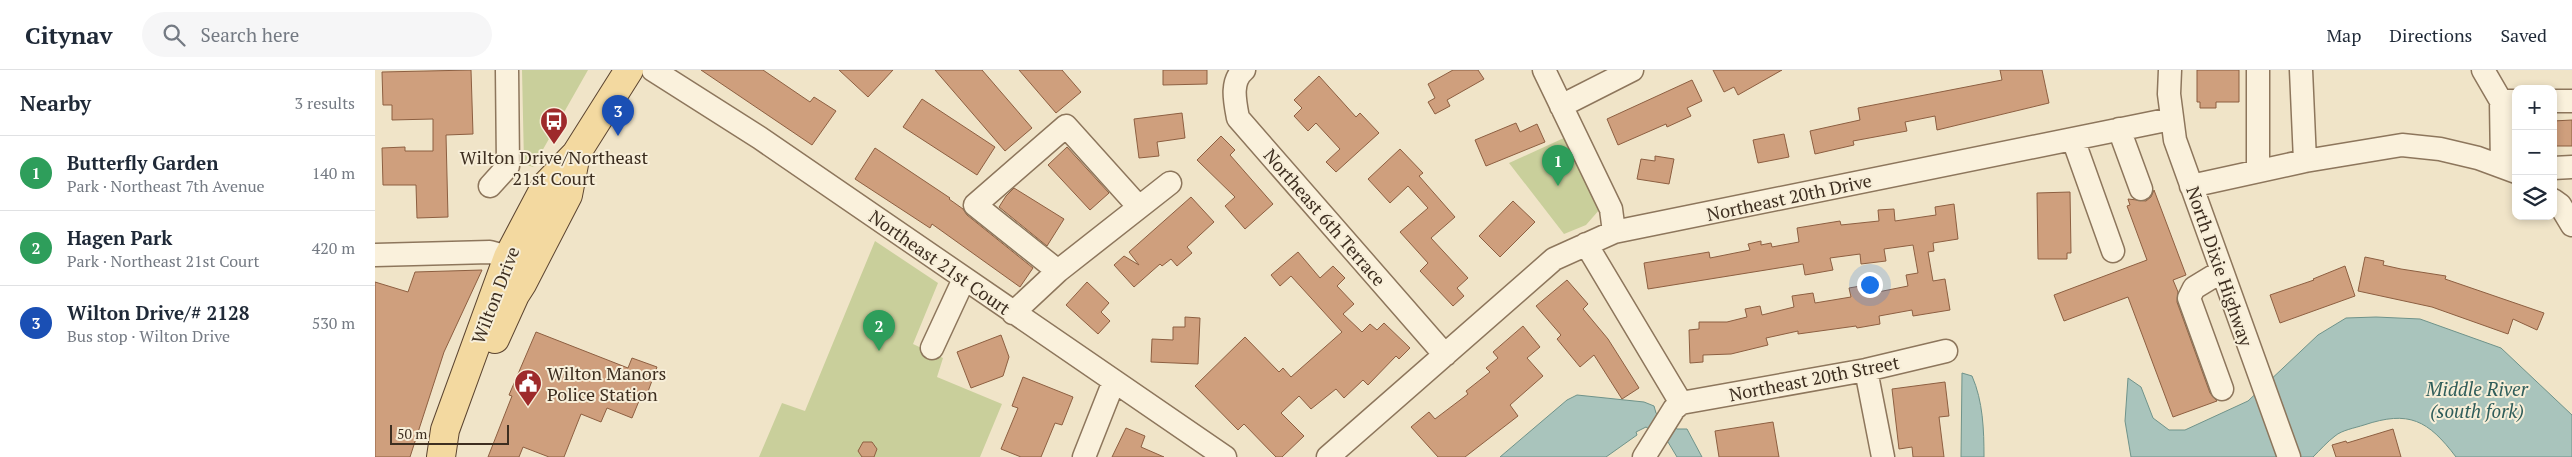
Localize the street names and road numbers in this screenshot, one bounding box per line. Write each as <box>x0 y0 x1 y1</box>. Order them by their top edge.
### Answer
street label: Northeast 6th Terrace <box>1259 143 1391 291</box>
street label: Northeast 20th Drive <box>1704 168 1874 226</box>
street label: North Dixie Highway <box>2181 183 2259 350</box>
street label: Northeast 21st Court <box>865 204 1016 320</box>
street label: Wilton Drive <box>465 243 525 347</box>
street label: Northeast 20th Street <box>1727 350 1902 406</box>

